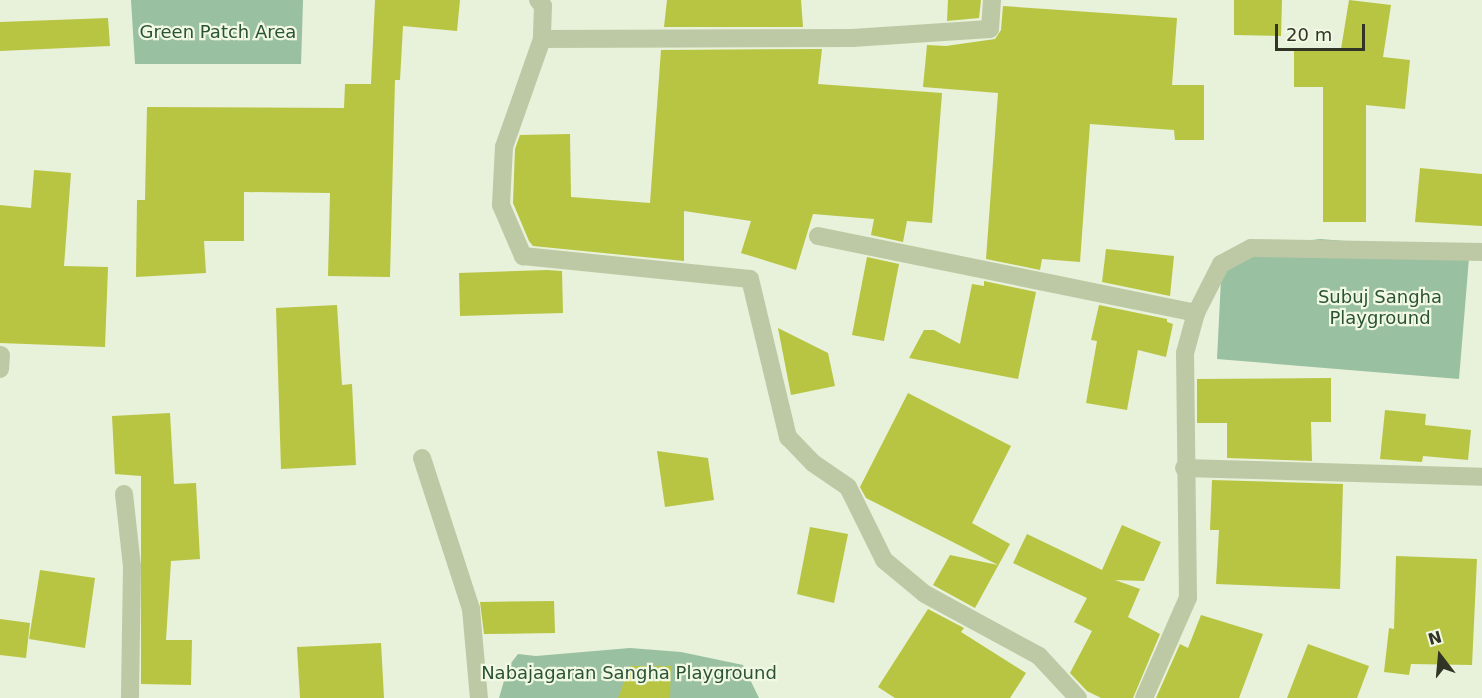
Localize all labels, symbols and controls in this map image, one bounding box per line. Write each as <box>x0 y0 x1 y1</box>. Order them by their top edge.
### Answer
scale bar <box>1278 12 1368 50</box>
park label: Green Patch Area <box>140 21 296 43</box>
text: 20 m <box>1286 24 1332 45</box>
park label: Subuj Sangha Playground <box>1318 287 1442 330</box>
north arrow <box>1410 626 1470 686</box>
text: N <box>1426 627 1444 649</box>
park label: Nabajagaran Sangha Playground <box>481 662 777 684</box>

